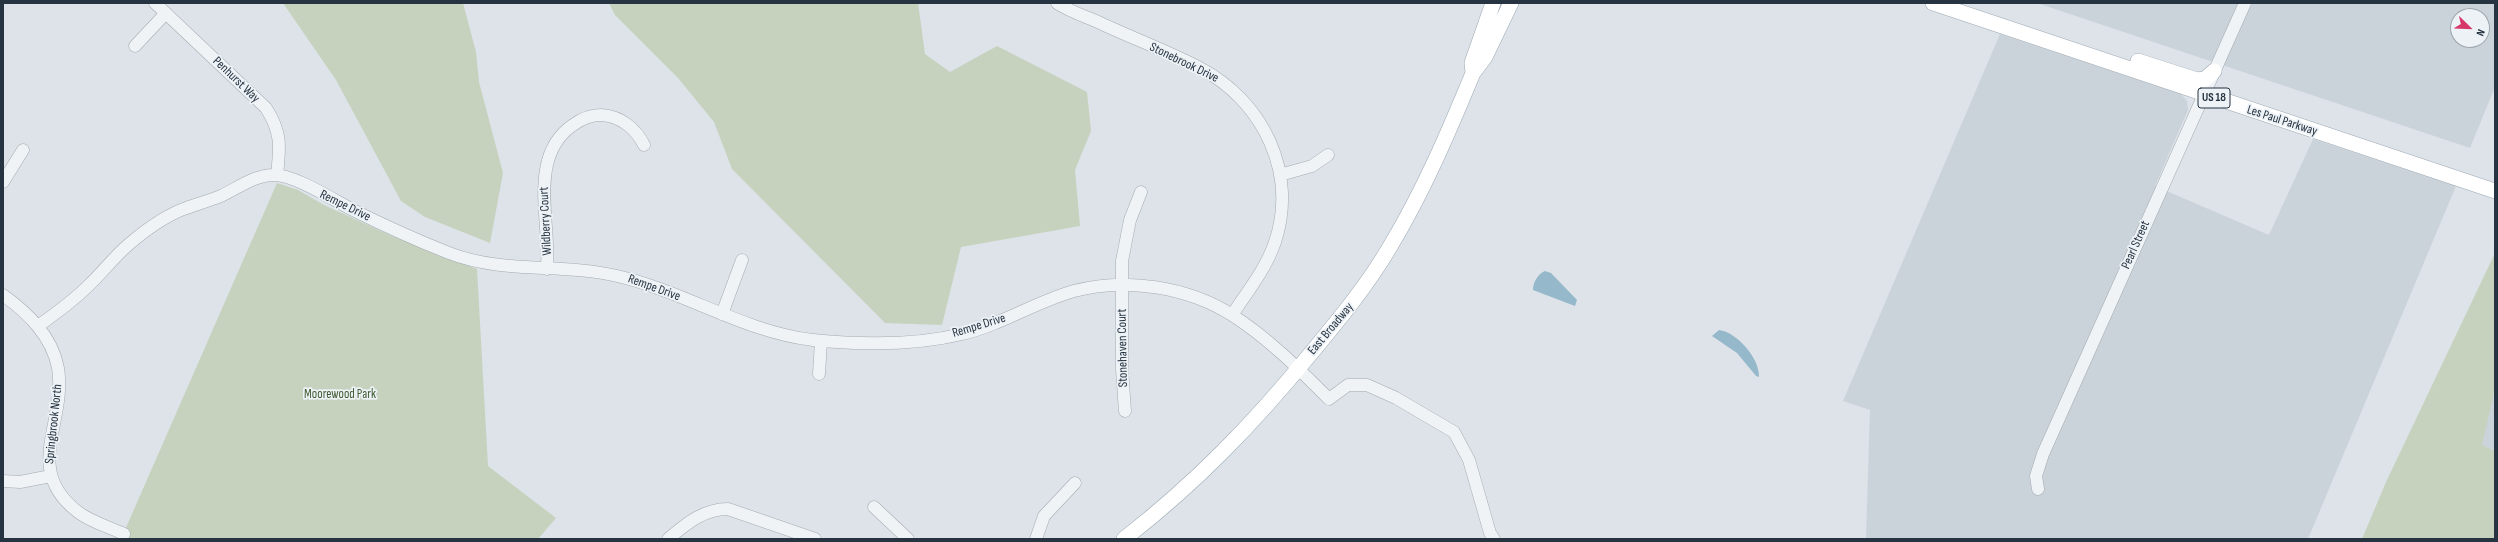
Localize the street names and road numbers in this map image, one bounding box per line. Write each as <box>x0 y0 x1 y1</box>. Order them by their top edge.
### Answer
street label: Stonebrook Drive <box>1147 40 1221 86</box>
street label: Penhurst Way <box>209 54 263 106</box>
road number: US 18 <box>2198 88 2230 108</box>
street label: Les Paul Parkway <box>2245 102 2319 140</box>
street label: Wildberry Court <box>536 186 556 256</box>
street label: Rempe Drive <box>317 187 373 225</box>
street label: Pearl Street <box>2118 218 2154 272</box>
street label: Rempe Drive <box>626 271 682 305</box>
street label: East Broadway <box>1305 300 1357 358</box>
street label: Stonehaven Court <box>1115 308 1131 388</box>
street label: Rempe Drive <box>951 311 1007 341</box>
street label: Springbrook North <box>42 383 66 465</box>

